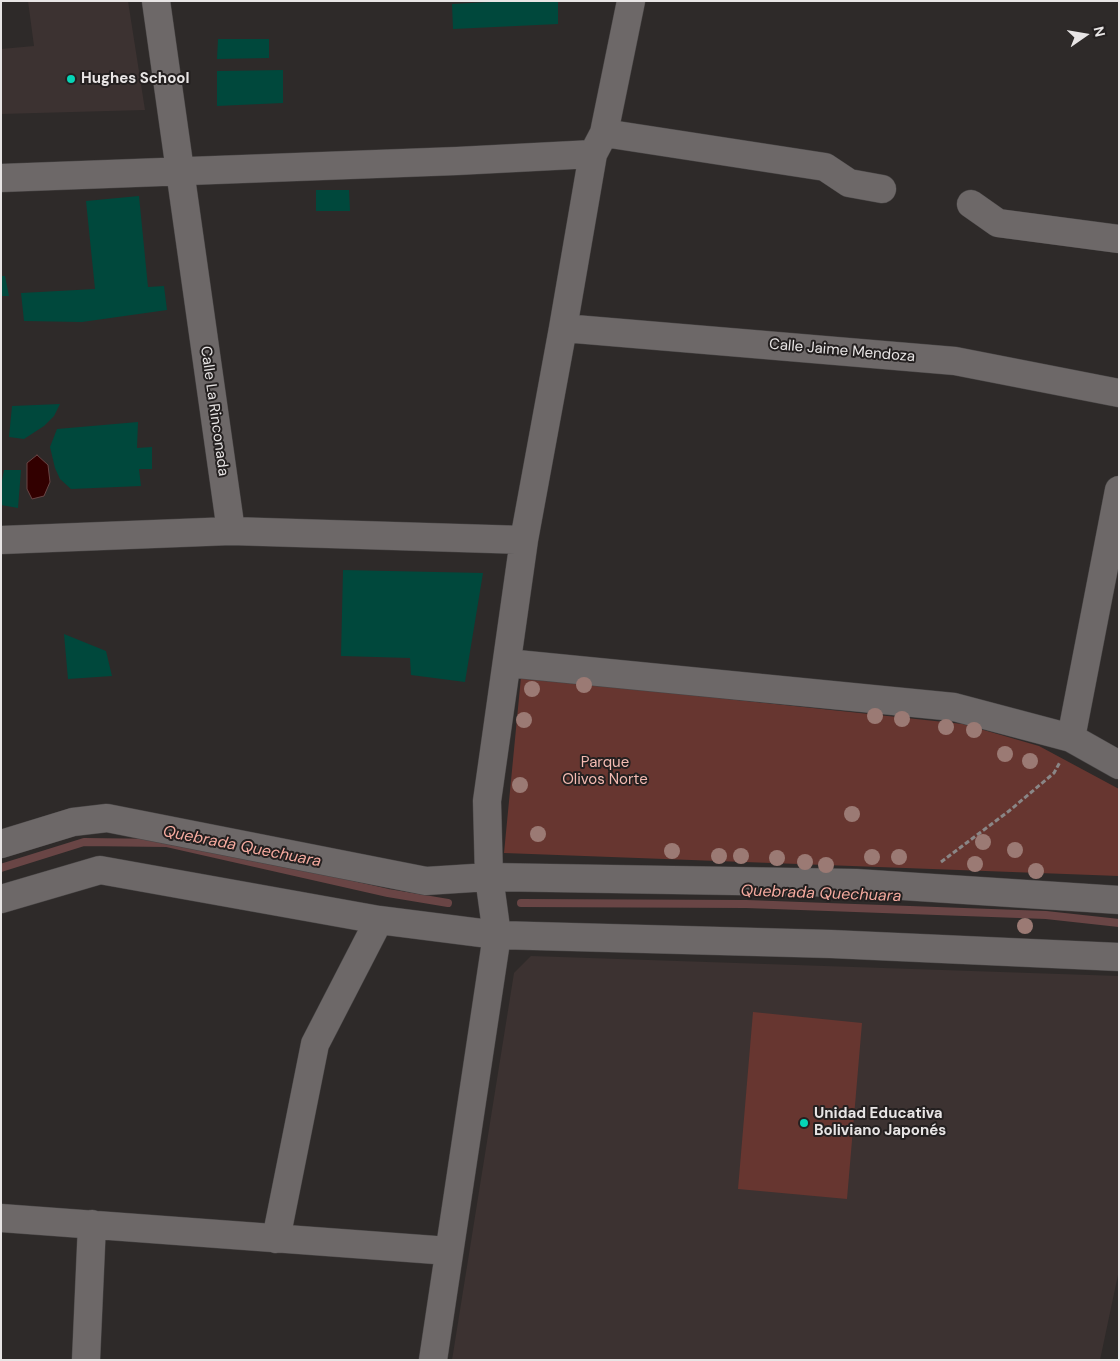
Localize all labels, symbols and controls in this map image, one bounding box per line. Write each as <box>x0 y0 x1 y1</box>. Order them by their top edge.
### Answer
north arrow <box>1060 10 1110 60</box>
text: N <box>1090 25 1110 39</box>
place label: Hughes School <box>81 70 189 88</box>
marker: Hughes School <box>65 73 77 85</box>
street label: Calle Jaime Mendoza <box>768 336 916 366</box>
street label: Calle La Rinconada <box>196 345 232 477</box>
park label: Parque Olivos Norte <box>562 754 648 789</box>
water label: Quebrada Quechuara <box>161 822 323 872</box>
water label: Quebrada Quechuara <box>740 882 902 906</box>
place label: Unidad Educativa Boliviano Japonés <box>814 1105 946 1140</box>
marker: Unidad Educativa Boliviano Japonés <box>798 1117 810 1129</box>

